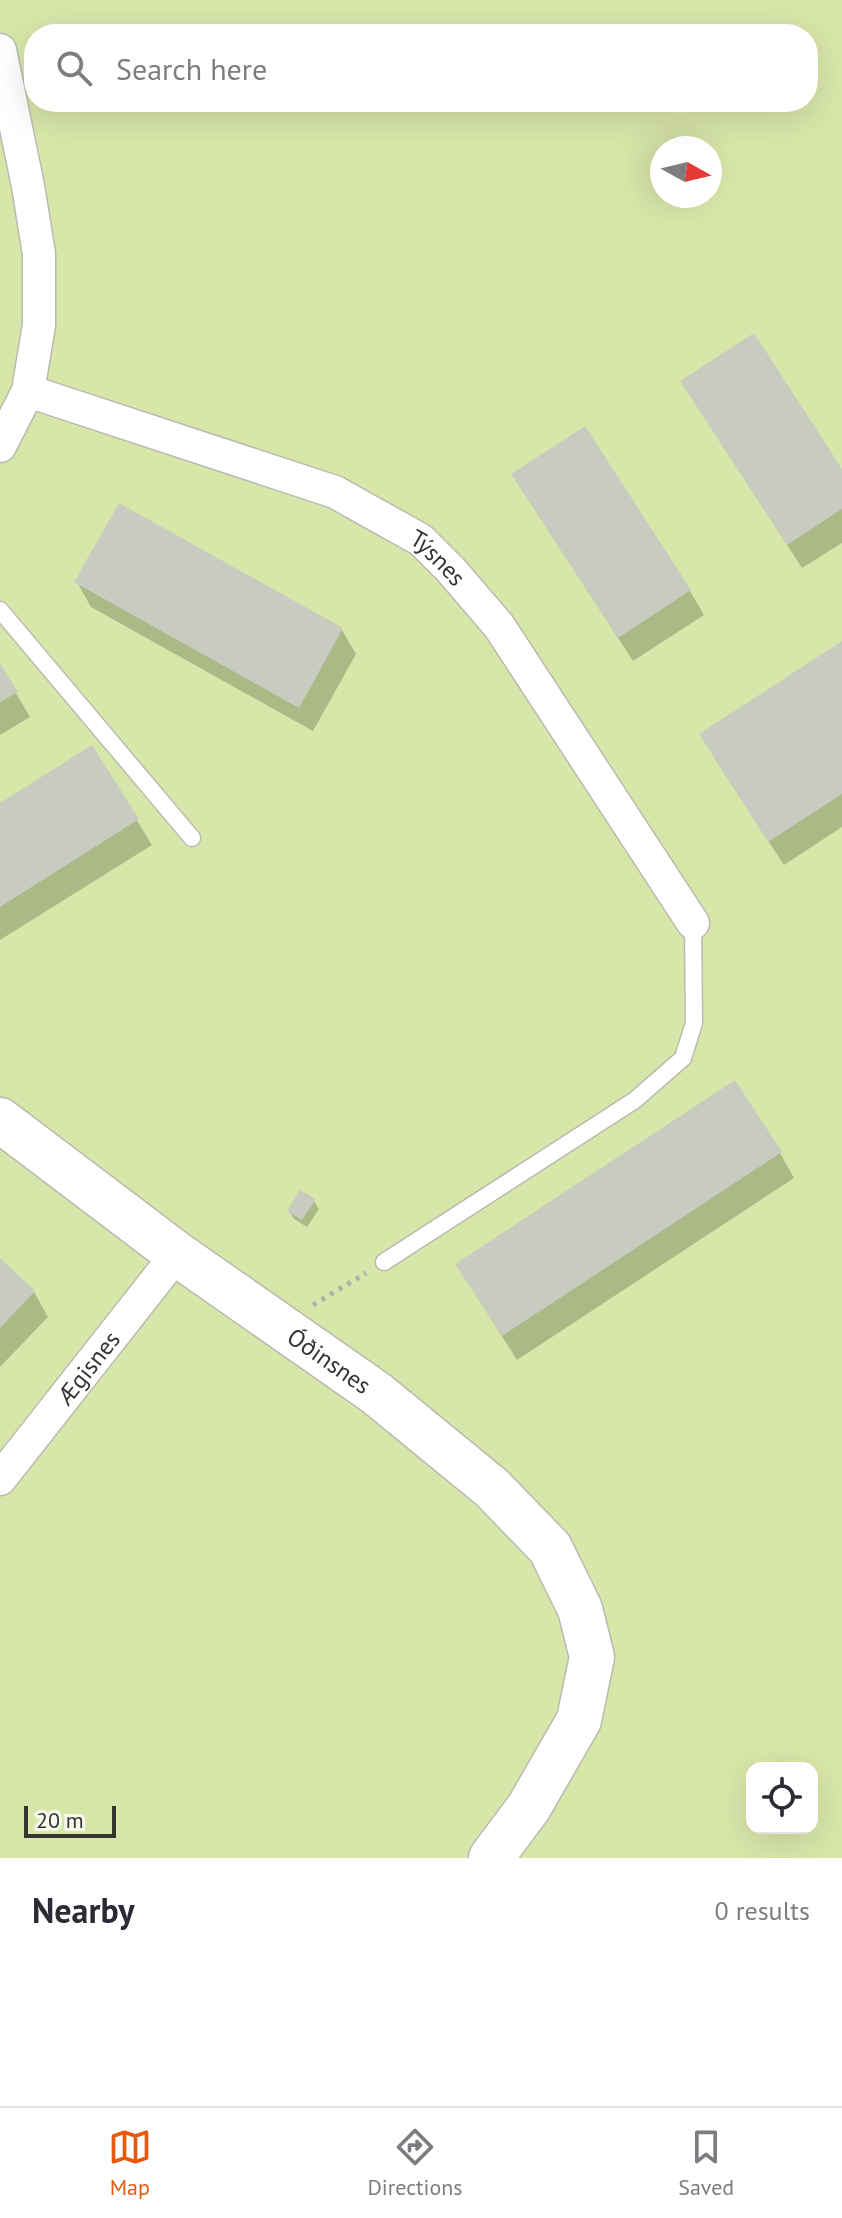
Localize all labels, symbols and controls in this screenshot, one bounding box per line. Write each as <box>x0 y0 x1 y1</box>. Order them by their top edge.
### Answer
search box <box>24 24 818 112</box>
icon: search <box>52 46 96 90</box>
text: Search here <box>116 49 267 88</box>
north arrow <box>650 136 722 208</box>
street label: Týsnes <box>405 522 473 592</box>
street label: Óðinsnes <box>282 1321 377 1400</box>
street label: Ægisnes <box>49 1324 126 1411</box>
map controls <box>746 1762 818 1834</box>
button: locate <box>746 1762 818 1834</box>
scale bar <box>24 1802 116 1838</box>
text: 20 m <box>36 1806 84 1834</box>
text: Nearby <box>32 1888 134 1932</box>
text: 0 results <box>715 1894 810 1927</box>
tab: Map <box>108 2125 152 2201</box>
tab: Directions <box>367 2125 463 2201</box>
tab: Saved <box>678 2125 734 2201</box>

